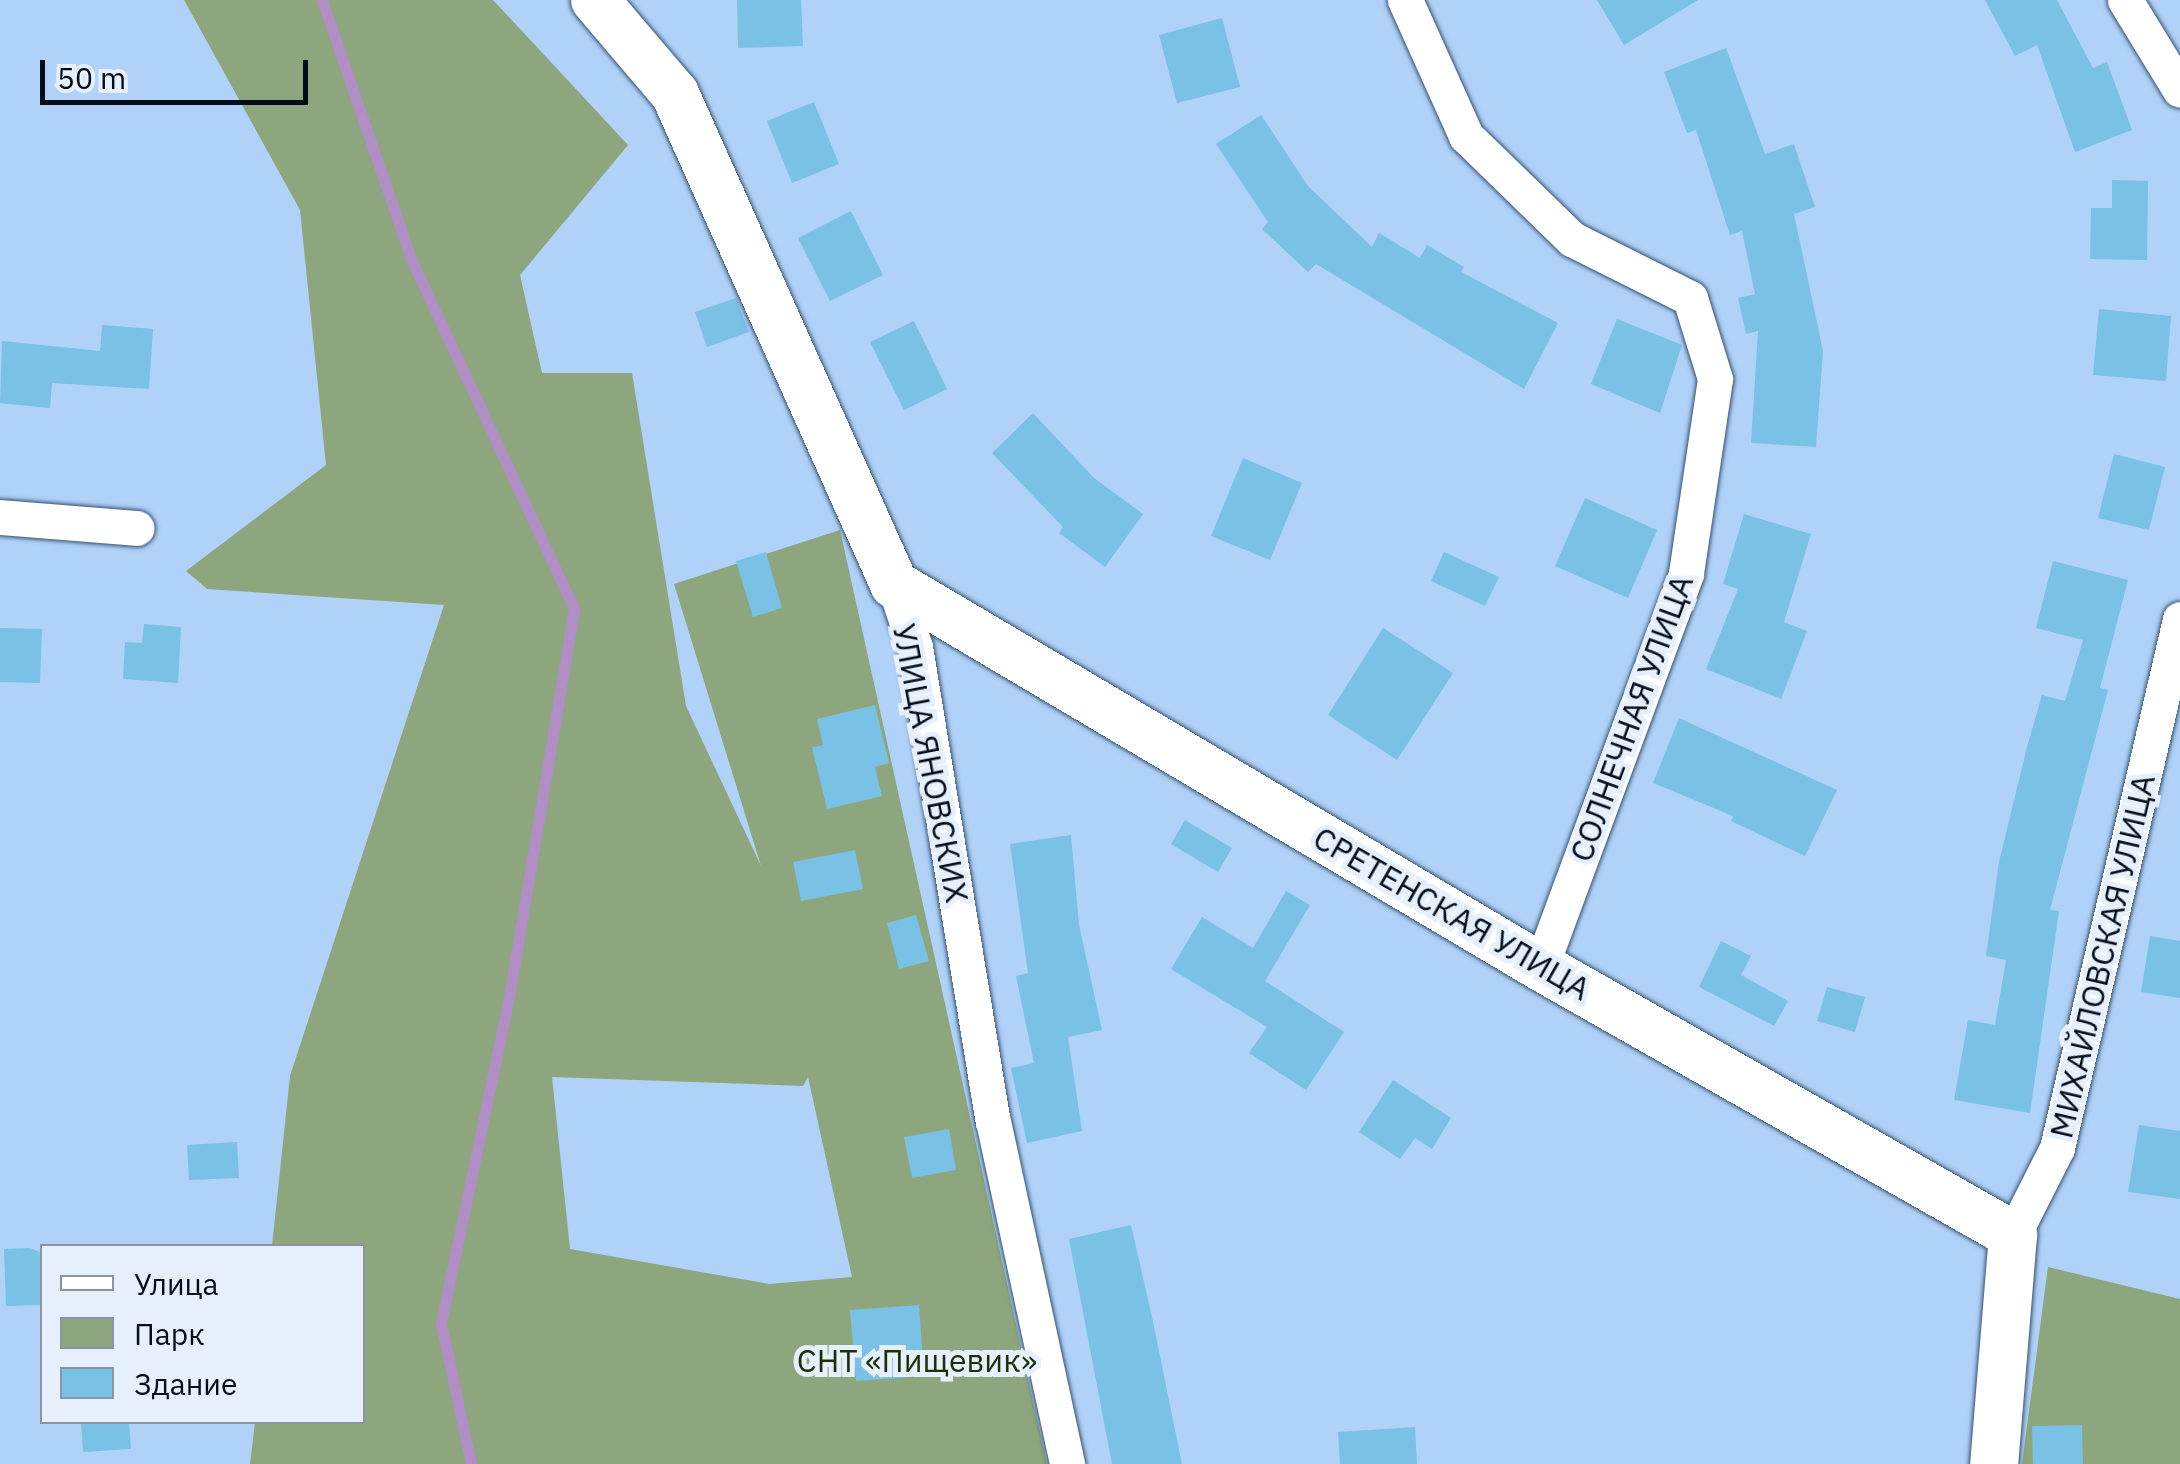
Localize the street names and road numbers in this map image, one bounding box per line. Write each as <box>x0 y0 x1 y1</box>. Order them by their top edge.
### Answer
street label: СОЛНЕЧНАЯ УЛИЦА <box>1561 569 1701 867</box>
street label: УЛИЦА ЯНОВСКИХ <box>885 620 977 906</box>
street label: МИХАЙЛОВСКАЯ УЛИЦА <box>2041 770 2163 1142</box>
street label: СРЕТЕНСКАЯ УЛИЦА <box>1307 818 1597 1008</box>

